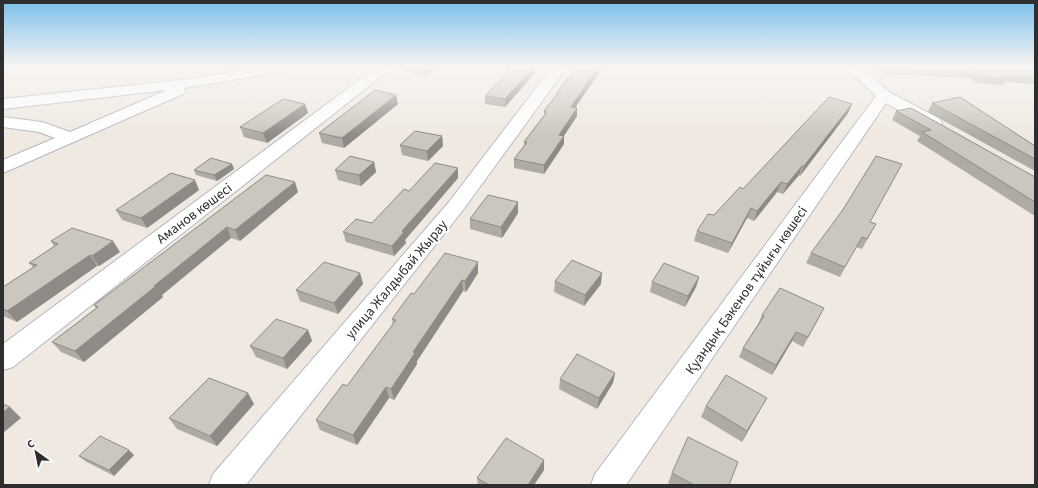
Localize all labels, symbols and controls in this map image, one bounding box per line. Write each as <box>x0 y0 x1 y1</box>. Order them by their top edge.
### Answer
street label: Аманов көшесі <box>152 179 237 249</box>
street label: Қуандық Бәкенов тұйығы көшесі <box>681 202 813 379</box>
street label: улица Жалдыбай Жырау <box>341 215 453 344</box>
north arrow <box>16 432 56 472</box>
text: С <box>24 436 38 452</box>

